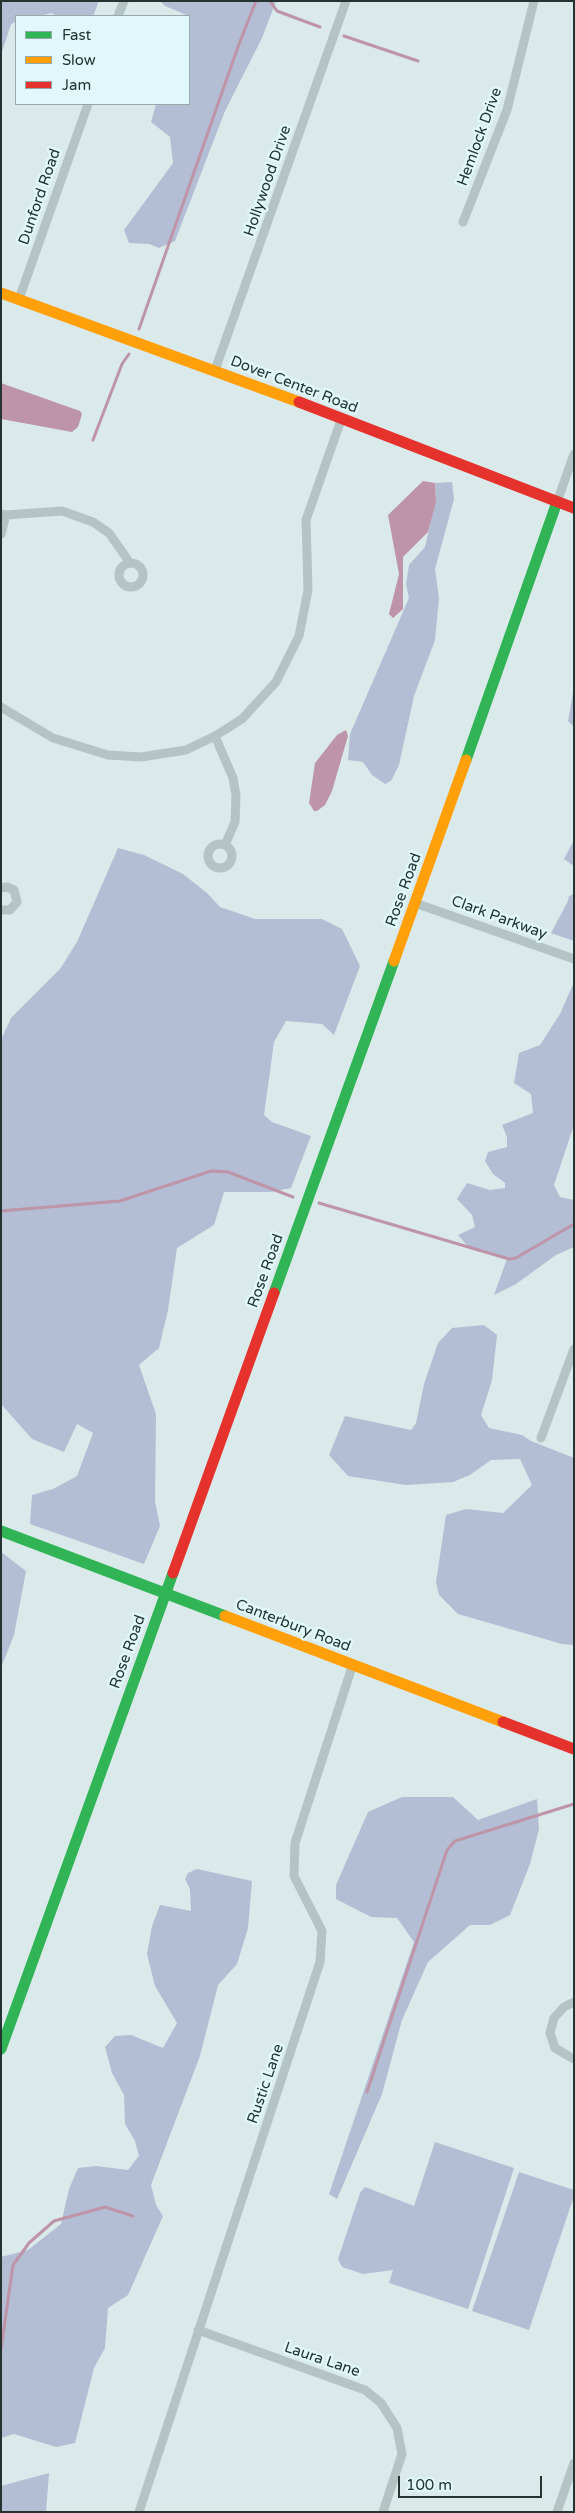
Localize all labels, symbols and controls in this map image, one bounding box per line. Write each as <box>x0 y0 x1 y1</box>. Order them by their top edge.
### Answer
legend <box>15 15 190 105</box>
text: Fast <box>62 26 91 44</box>
text: Slow <box>62 51 96 69</box>
text: Jam <box>62 76 91 94</box>
street label: Hemlock Drive <box>454 85 506 189</box>
street label: Hollywood Drive <box>241 123 295 239</box>
street label: Dunford Road <box>15 147 65 247</box>
street label: Dover Center Road <box>228 352 360 418</box>
street label: Rose Road <box>382 851 426 929</box>
street label: Clark Parkway <box>449 892 549 944</box>
street label: Rose Road <box>244 1232 288 1310</box>
street label: Canterbury Road <box>233 1596 353 1656</box>
street label: Rose Road <box>106 1613 150 1691</box>
street label: Rustic Lane <box>244 2042 288 2126</box>
street label: Laura Lane <box>282 2339 362 2381</box>
scale bar <box>400 2466 544 2498</box>
text: 100 m <box>406 2476 452 2494</box>

